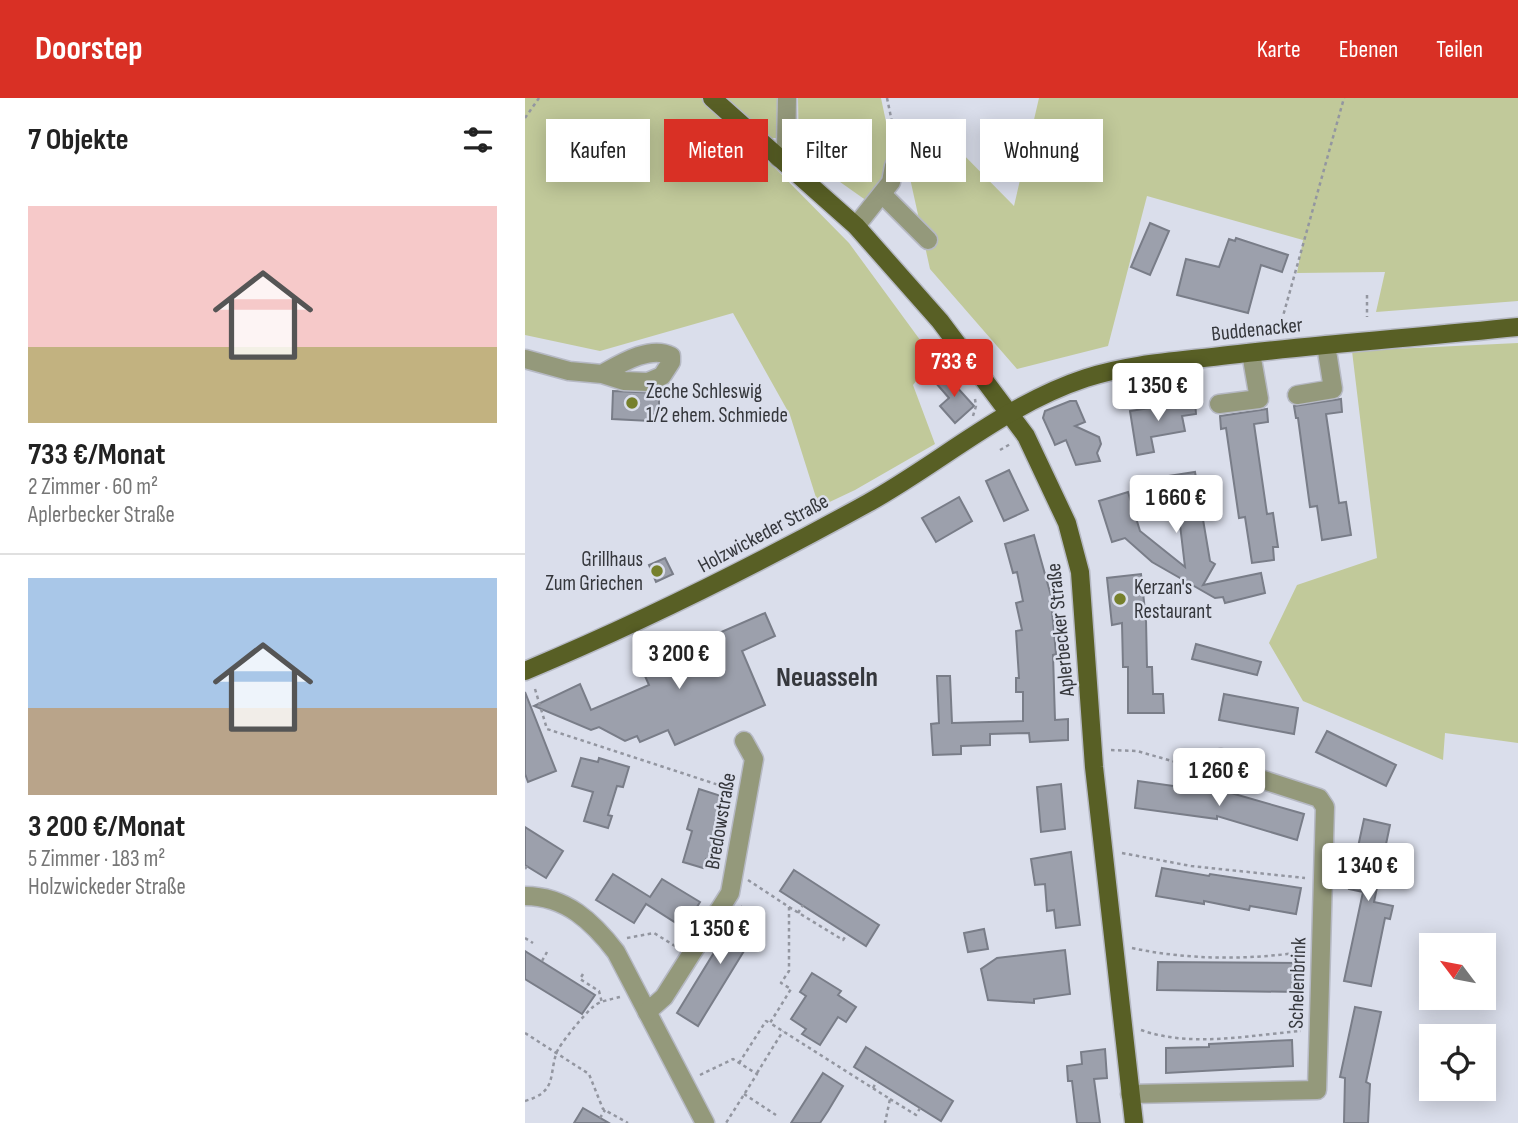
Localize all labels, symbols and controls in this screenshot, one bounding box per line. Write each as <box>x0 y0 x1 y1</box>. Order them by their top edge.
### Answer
text: Doorstep <box>35 29 143 69</box>
text: Karte <box>1257 35 1301 64</box>
text: Ebenen <box>1339 35 1398 64</box>
text: Teilen <box>1436 35 1483 64</box>
chip: Kaufen <box>546 119 650 182</box>
chip: Mieten <box>664 119 768 182</box>
chip: Filter <box>782 119 872 182</box>
chip: Neu <box>886 119 966 182</box>
chip: Wohnung <box>980 119 1103 182</box>
icon: filters <box>459 121 497 159</box>
text: 7 Objekte <box>28 122 128 158</box>
icon: home <box>200 252 326 378</box>
street label: Buddenacker <box>1210 312 1304 347</box>
pin: 733 € <box>905 340 1003 399</box>
text: 733 € <box>931 348 977 376</box>
pin: 1 350 € <box>1093 364 1223 423</box>
text: 1 350 € <box>1128 372 1188 400</box>
place label: Zeche Schleswig 1/2 ehem. Schmiede <box>646 379 788 428</box>
marker: Zeche Schleswig 1/2 ehem. Schmiede <box>624 395 640 411</box>
text: 733 €/Monat <box>28 437 165 473</box>
text: 2 Zimmer · 60 m² <box>28 473 158 501</box>
pin: 1 660 € <box>1111 476 1241 535</box>
text: 1 660 € <box>1146 484 1206 512</box>
street label: Holzwickeder Straße <box>694 489 833 578</box>
text: Aplerbecker Straße <box>28 501 175 529</box>
place label: Grillhaus Zum Griechen <box>545 547 643 596</box>
street label: Aplerbecker Straße <box>1041 562 1080 699</box>
marker: Grillhaus Zum Griechen <box>649 563 665 579</box>
place label: Kerzan's Restaurant <box>1134 575 1212 624</box>
marker: Kerzan's Restaurant <box>1112 591 1128 607</box>
icon: home <box>200 624 326 750</box>
pin: 3 200 € <box>614 632 744 691</box>
text: 3 200 € <box>648 640 710 668</box>
district label: Neuasseln <box>776 661 878 694</box>
pin: 1 260 € <box>1154 748 1284 808</box>
text: 1 260 € <box>1189 757 1249 785</box>
street label: Bredowstraße <box>700 771 741 871</box>
text: 3 200 €/Monat <box>28 809 185 845</box>
pin: 1 340 € <box>1303 844 1433 903</box>
text: 5 Zimmer · 183 m² <box>28 845 165 873</box>
text: 1 340 € <box>1338 852 1398 880</box>
text: Holzwickeder Straße <box>28 873 186 901</box>
pin: 1 350 € <box>655 906 785 966</box>
text: 1 350 € <box>690 915 750 943</box>
north arrow <box>1419 933 1496 1010</box>
map controls <box>1419 933 1496 1101</box>
street label: Schelenbrink <box>1283 937 1312 1029</box>
button: locate <box>1419 1024 1496 1101</box>

